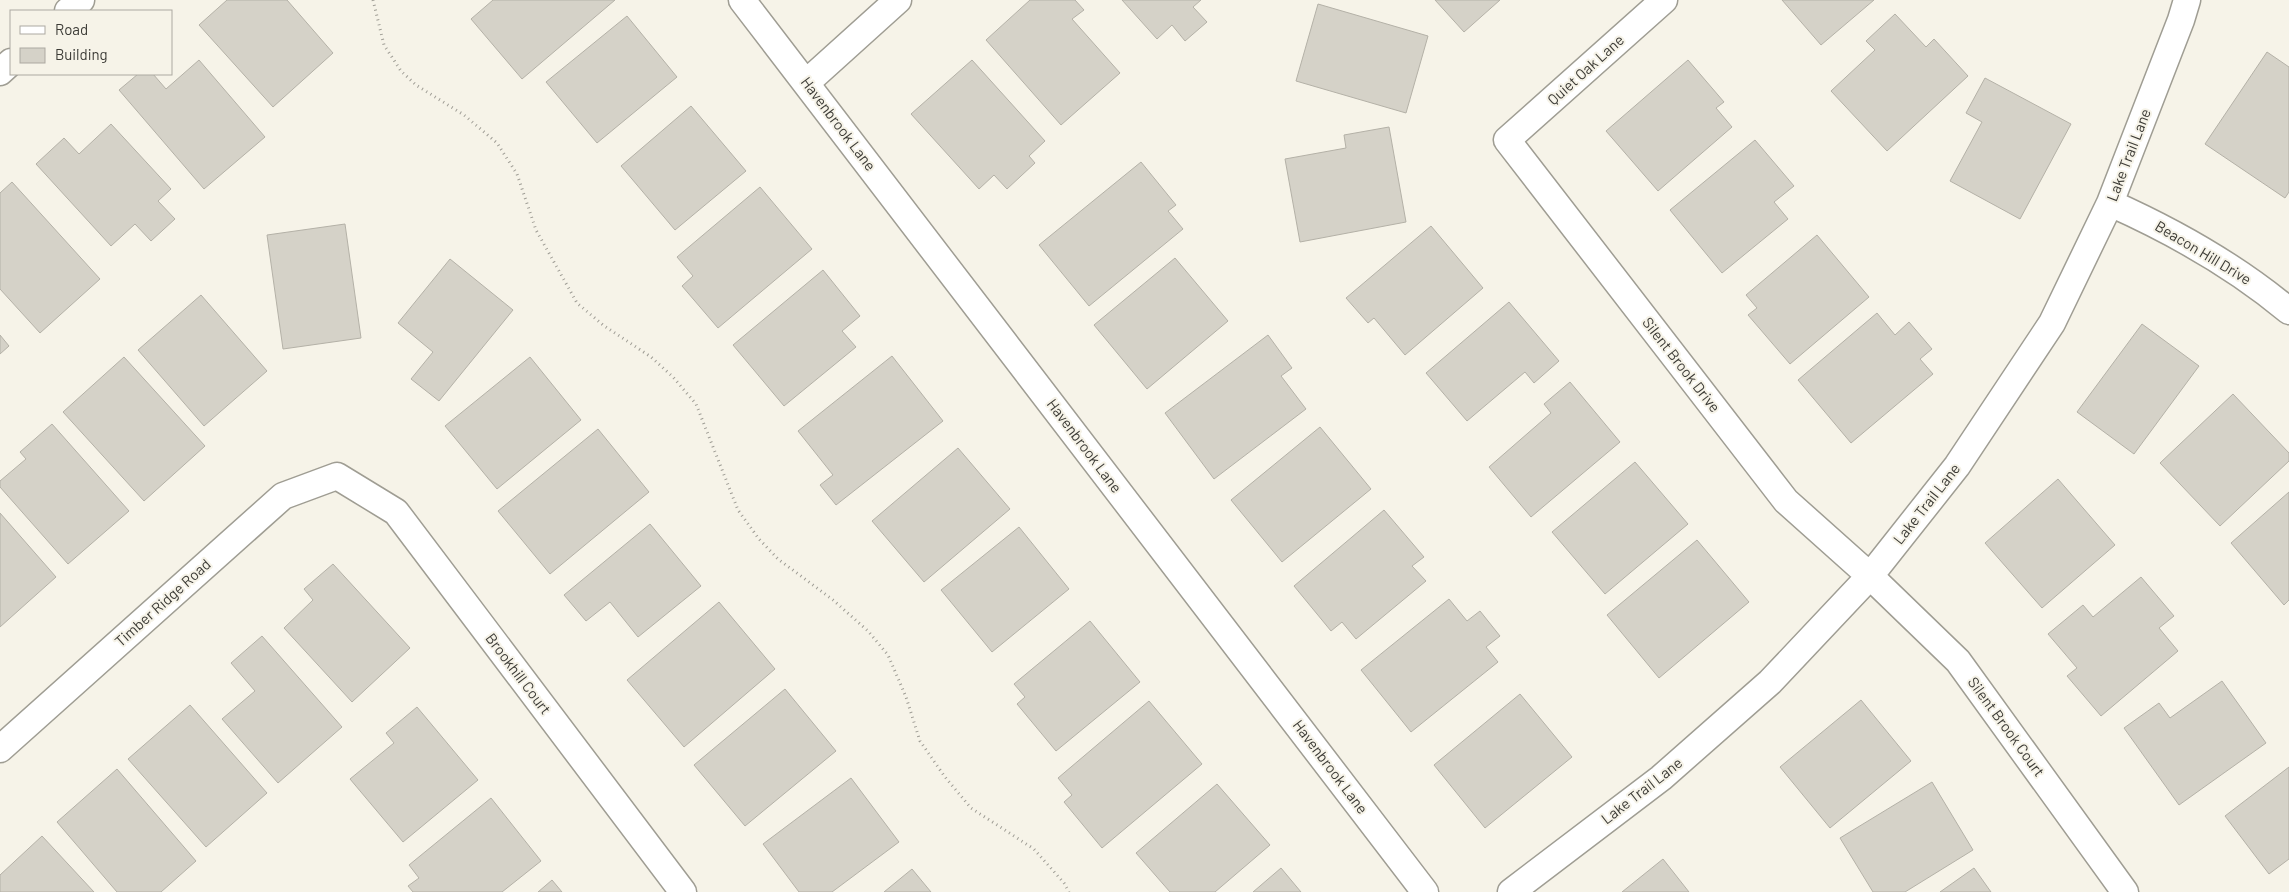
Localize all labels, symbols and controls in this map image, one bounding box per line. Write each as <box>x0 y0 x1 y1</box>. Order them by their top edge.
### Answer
legend <box>10 10 172 75</box>
text: Road <box>55 20 88 38</box>
street label: Quiet Oak Lane <box>1543 30 1627 108</box>
text: Building <box>55 45 108 63</box>
street label: Havenbrook Lane <box>798 73 880 174</box>
street label: Lake Trail Lane <box>2102 106 2154 203</box>
street label: Beacon Hill Drive <box>2152 216 2255 288</box>
street label: Silent Brook Drive <box>1639 313 1724 415</box>
street label: Havenbrook Lane <box>1044 395 1126 496</box>
street label: Lake Trail Lane <box>1889 459 1963 547</box>
street label: Timber Ridge Road <box>111 555 214 650</box>
street label: Brookhill Court <box>482 629 555 718</box>
street label: Silent Brook Court <box>1965 673 2049 780</box>
street label: Havenbrook Lane <box>1290 716 1372 817</box>
street label: Lake Trail Lane <box>1597 753 1685 827</box>

